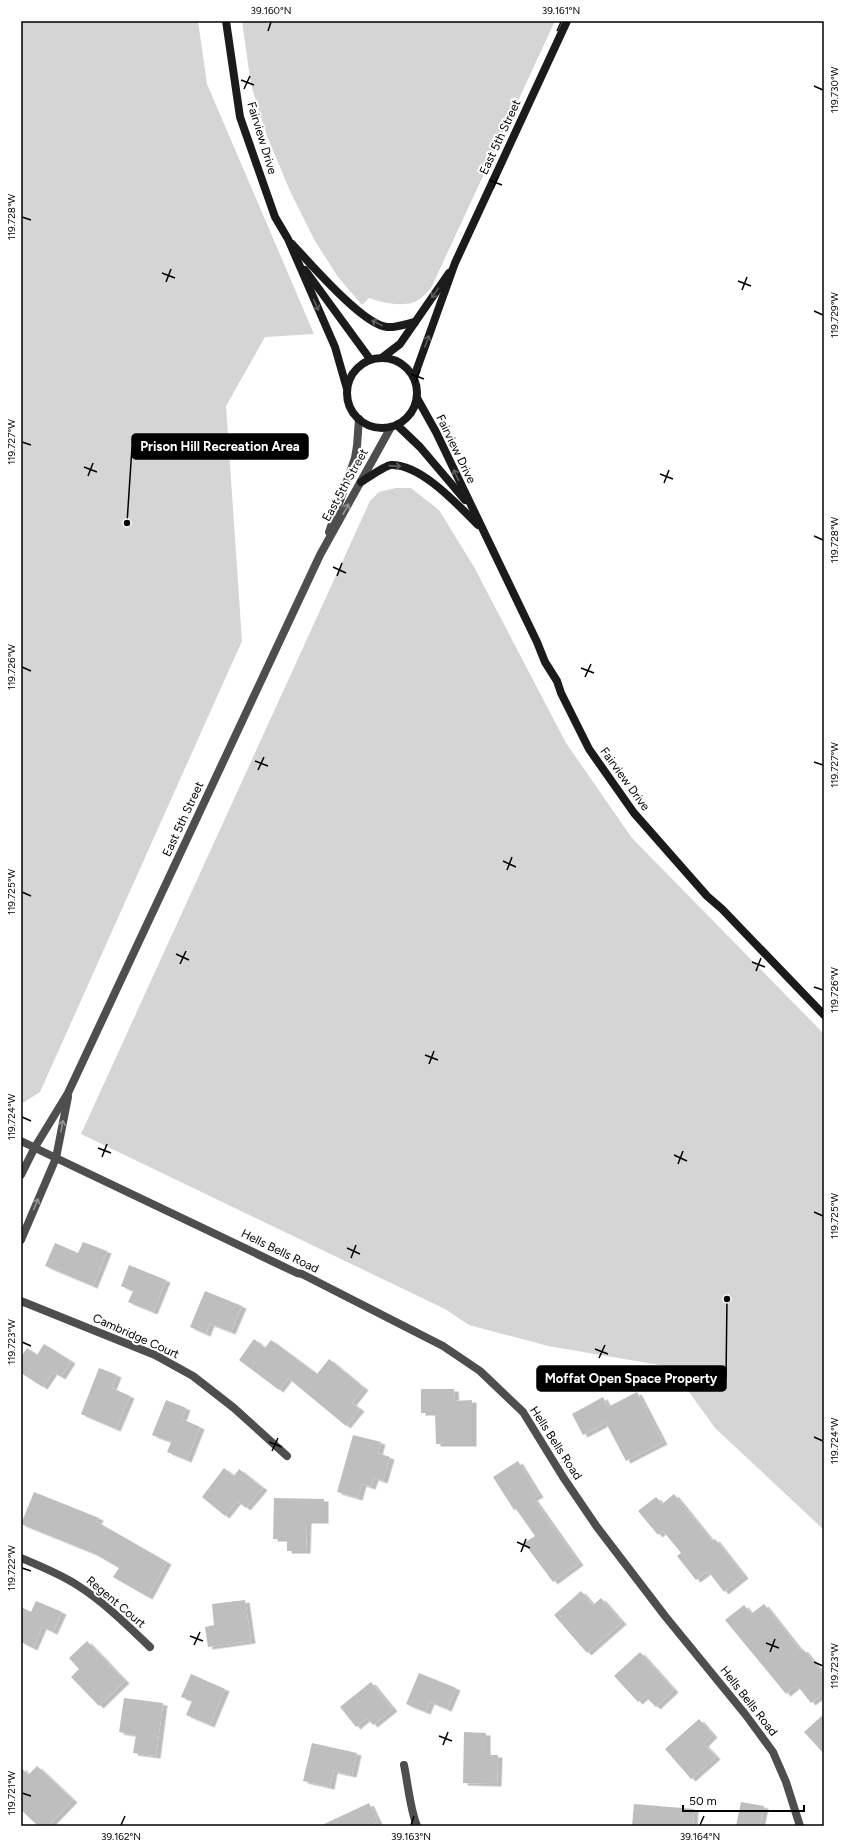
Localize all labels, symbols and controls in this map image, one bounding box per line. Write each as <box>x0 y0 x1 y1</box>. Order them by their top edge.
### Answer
text: 39.160°N <box>251 4 291 17</box>
text: 39.161°N <box>542 4 580 17</box>
text: 119.730°W <box>828 66 841 113</box>
street label: East 5th Street <box>477 97 524 177</box>
street label: Fairview Drive <box>244 100 280 176</box>
text: 119.728°W <box>5 193 18 240</box>
one-way arrow <box>431 287 439 298</box>
text: 119.729°W <box>828 292 841 338</box>
one-way arrow <box>313 298 320 310</box>
one-way arrow <box>372 319 384 326</box>
one-way arrow <box>424 335 432 347</box>
street label: Fairview Drive <box>433 412 479 486</box>
text: 119.727°W <box>5 419 18 465</box>
callout: Prison Hill Recreation Area <box>132 434 308 459</box>
text: Prison Hill Recreation Area <box>140 439 300 454</box>
street label: East 5th Street <box>319 446 371 524</box>
one-way arrow <box>388 463 401 470</box>
one-way arrow <box>452 469 459 481</box>
one-way arrow <box>342 503 350 515</box>
text: 119.728°W <box>828 516 841 563</box>
text: 119.726°W <box>5 644 18 690</box>
text: 119.727°W <box>828 742 841 788</box>
street label: Fairview Drive <box>597 745 653 814</box>
street label: East 5th Street <box>160 779 207 859</box>
text: 119.725°W <box>5 869 18 915</box>
text: 119.726°W <box>828 967 841 1013</box>
text: 119.724°W <box>5 1093 18 1140</box>
one-way arrow <box>59 1119 67 1132</box>
text: 119.725°W <box>828 1193 841 1239</box>
one-way arrow <box>33 1199 41 1211</box>
street label: Hells Bells Road <box>239 1226 321 1276</box>
street label: Cambridge Court <box>91 1311 182 1362</box>
text: 119.723°W <box>5 1319 18 1365</box>
callout: Moffat Open Space Property <box>537 1366 726 1391</box>
text: Moffat Open Space Property <box>545 1371 718 1386</box>
street label: Hells Bells Road <box>527 1404 585 1482</box>
text: 119.724°W <box>828 1417 841 1464</box>
text: 119.722°W <box>5 1545 18 1591</box>
street label: Regent Court <box>84 1573 149 1631</box>
text: 119.723°W <box>828 1643 841 1689</box>
street label: Hells Bells Road <box>717 1663 781 1739</box>
text: 119.721°W <box>5 1770 18 1815</box>
scale bar <box>683 1787 804 1813</box>
text: 50 m <box>689 1794 717 1808</box>
text: 39.162°N <box>101 1830 141 1843</box>
text: 39.163°N <box>391 1830 431 1843</box>
text: 39.164°N <box>680 1830 720 1843</box>

